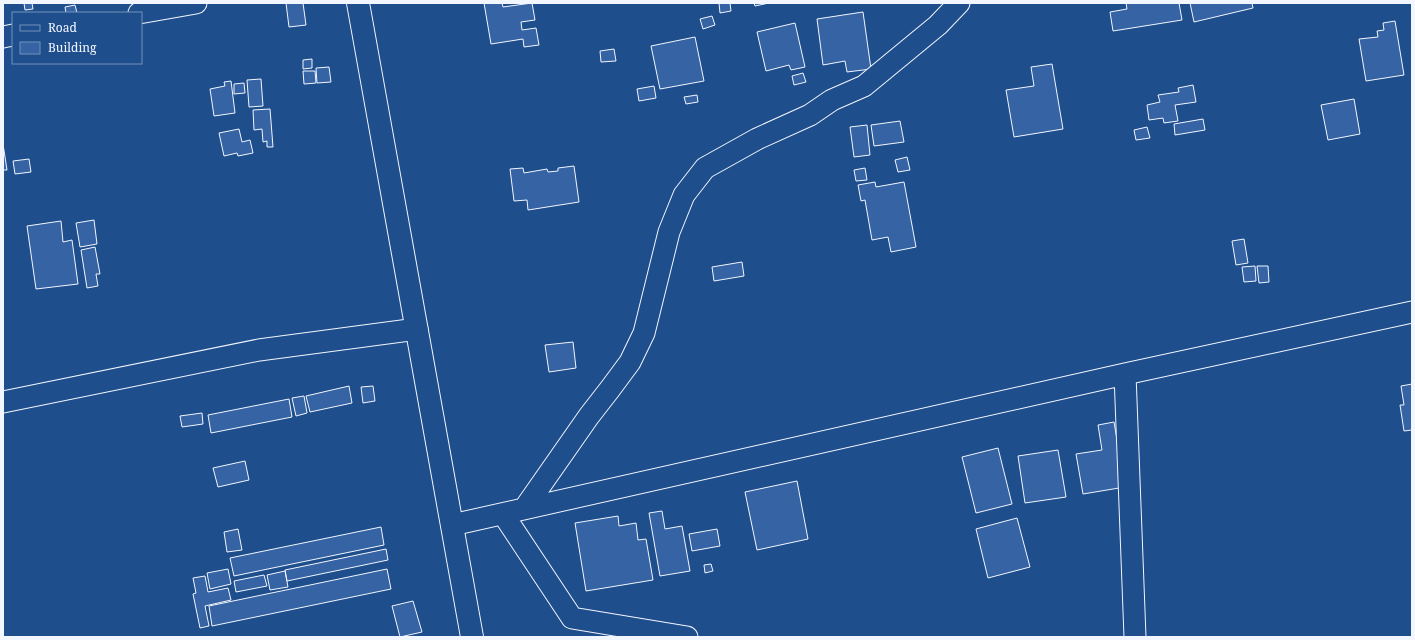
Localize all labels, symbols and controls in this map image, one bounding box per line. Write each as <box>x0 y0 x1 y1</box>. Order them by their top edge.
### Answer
legend <box>12 12 142 64</box>
text: Road <box>48 19 78 36</box>
text: Building <box>48 39 97 56</box>

